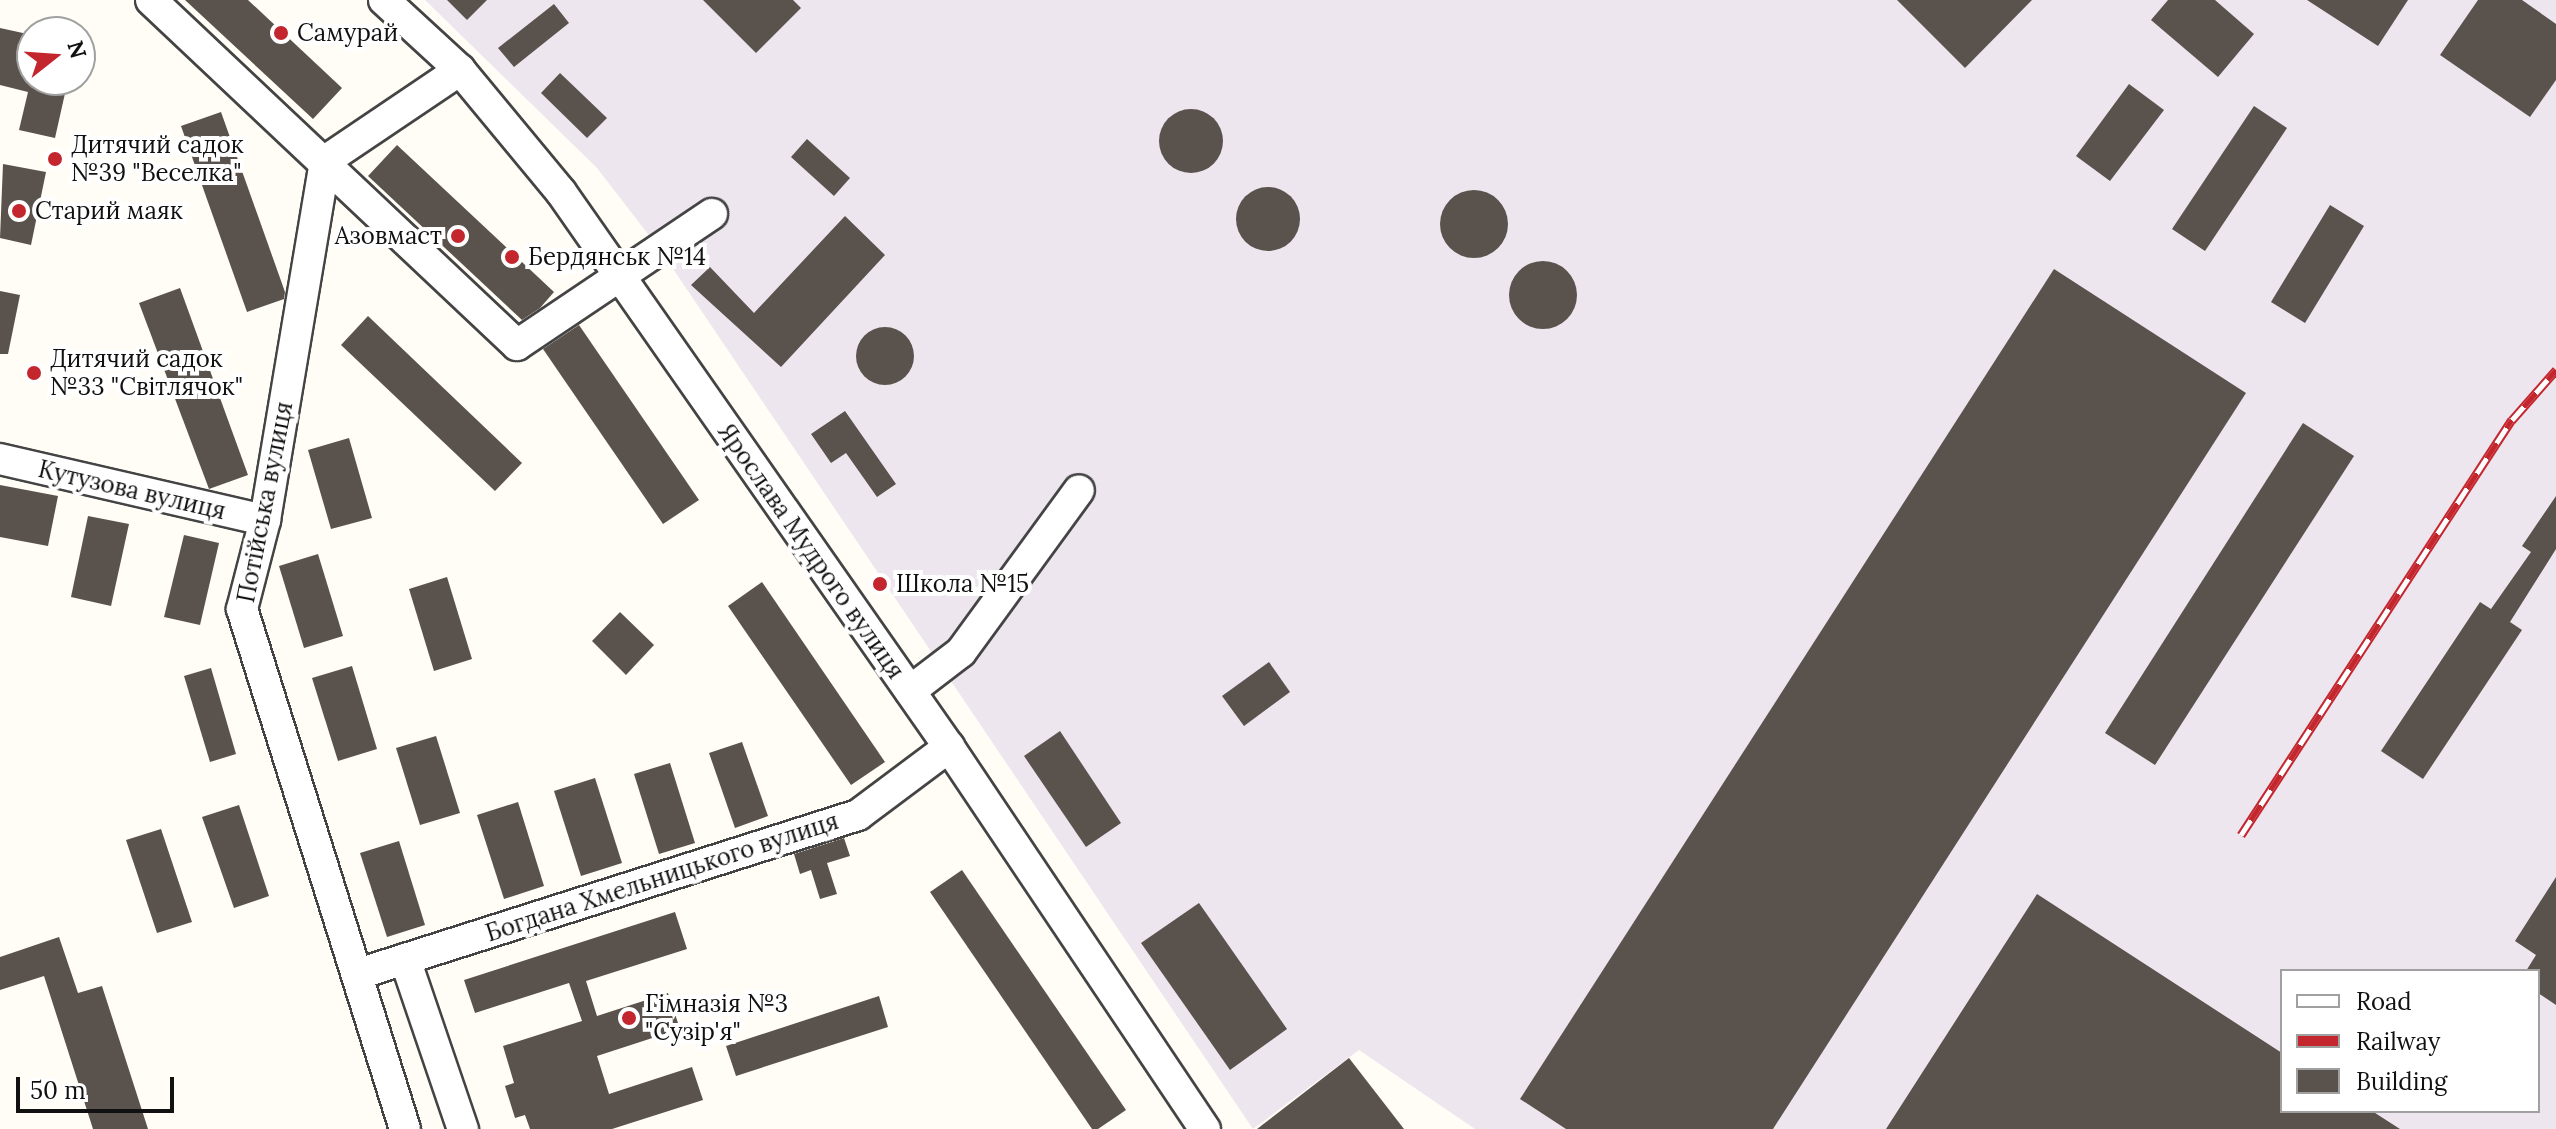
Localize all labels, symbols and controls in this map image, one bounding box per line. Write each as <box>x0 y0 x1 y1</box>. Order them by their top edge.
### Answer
north arrow <box>16 16 96 96</box>
place label: Самурай <box>297 19 398 47</box>
marker: Самурай <box>272 24 290 42</box>
text: N <box>61 37 93 62</box>
place label: Дитячий садок №39 "Веселка" <box>71 131 244 187</box>
marker: Дитячий садок №39 "Веселка" <box>46 150 64 168</box>
place label: Старий маяк <box>35 197 183 225</box>
marker: Старий маяк <box>10 202 28 220</box>
place label: Азовмаст <box>335 222 442 250</box>
marker: Азовмаст <box>449 227 467 245</box>
place label: Бердянськ №14 <box>528 243 706 271</box>
marker: Бердянськ №14 <box>503 248 521 266</box>
place label: Дитячий садок №33 "Світлячок" <box>50 345 243 401</box>
marker: Дитячий садок №33 "Світлячок" <box>25 364 43 382</box>
street label: Потійська вулиця <box>231 399 299 605</box>
street label: Ярослава Мудрого вулиця <box>712 418 910 684</box>
street label: Кутузова вулиця <box>36 454 228 526</box>
place label: Школа №15 <box>896 570 1029 598</box>
marker: Школа №15 <box>871 575 889 593</box>
street label: Богдана Хмельницького вулиця <box>482 806 842 948</box>
legend <box>2280 969 2540 1113</box>
text: Road <box>2356 986 2412 1017</box>
place label: Гімназія №3 "Сузір'я" <box>645 990 788 1046</box>
marker: Гімназія №3 "Сузір'я" <box>620 1009 638 1027</box>
text: Railway <box>2356 1026 2440 1057</box>
scale bar <box>20 1061 178 1111</box>
text: Building <box>2356 1066 2447 1097</box>
text: 50 m <box>30 1075 86 1106</box>

